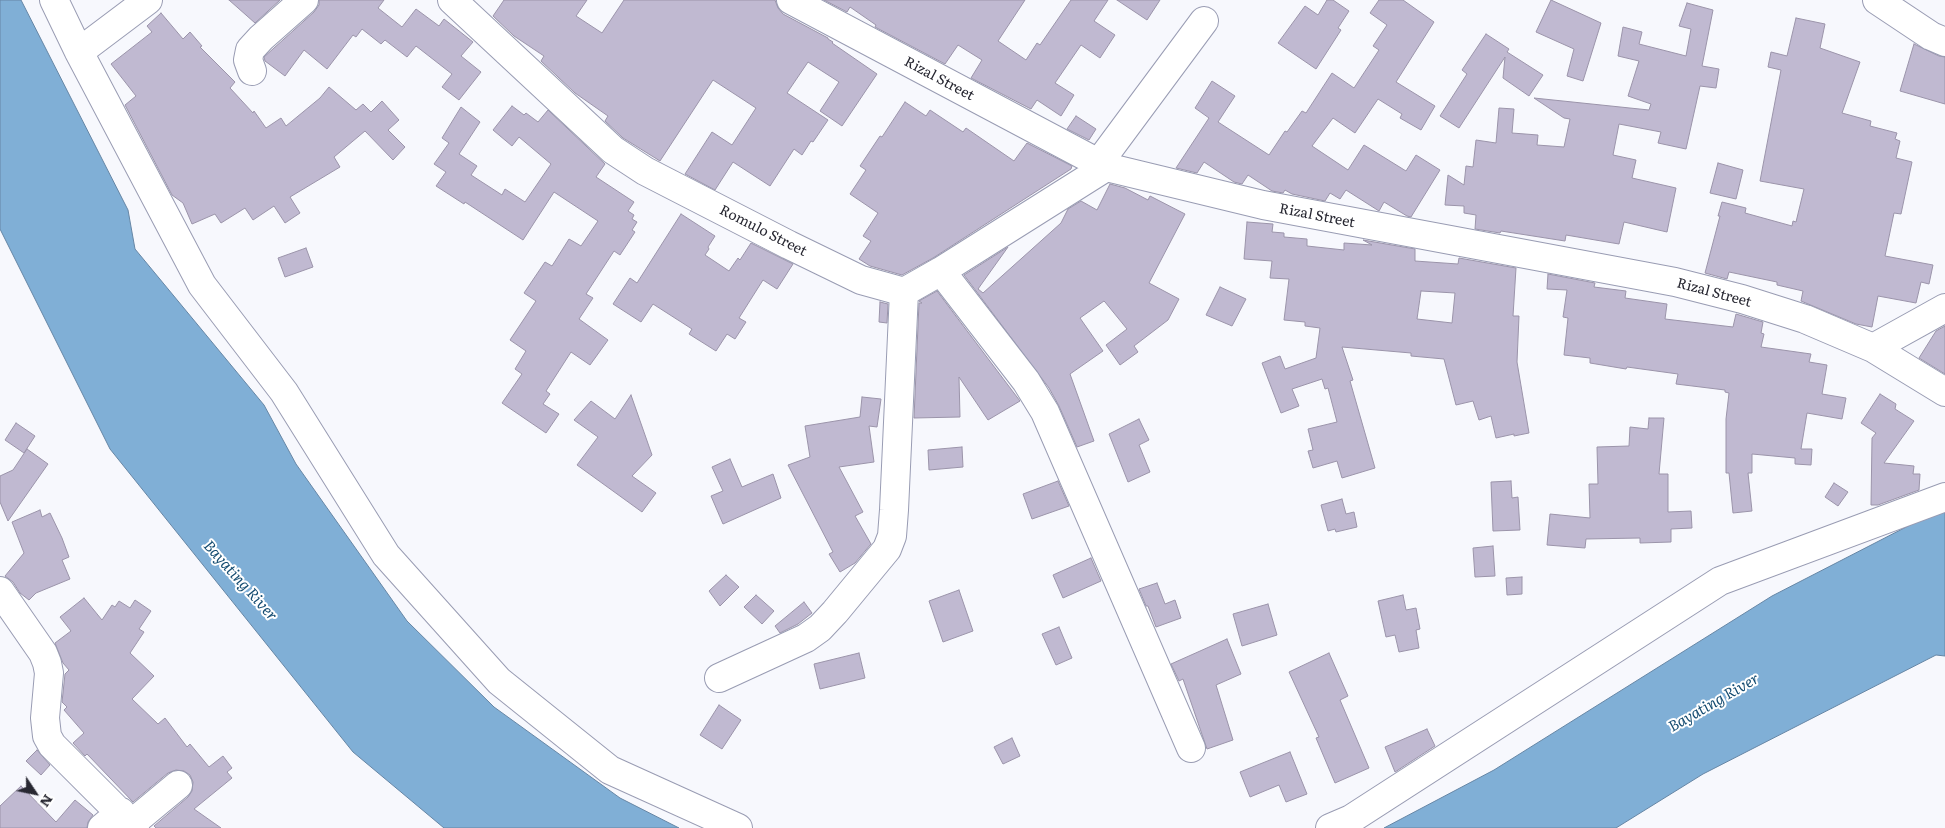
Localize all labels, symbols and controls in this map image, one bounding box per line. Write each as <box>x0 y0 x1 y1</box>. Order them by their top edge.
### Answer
street label: Rizal Street <box>901 54 977 104</box>
street label: Rizal Street <box>1278 200 1356 232</box>
street label: Romulo Street <box>717 202 809 260</box>
street label: Rizal Street <box>1675 275 1753 311</box>
water label: Bayating River <box>199 537 281 625</box>
water label: Bayating River <box>1665 670 1763 736</box>
north arrow <box>10 768 60 818</box>
text: N <box>36 791 59 812</box>

